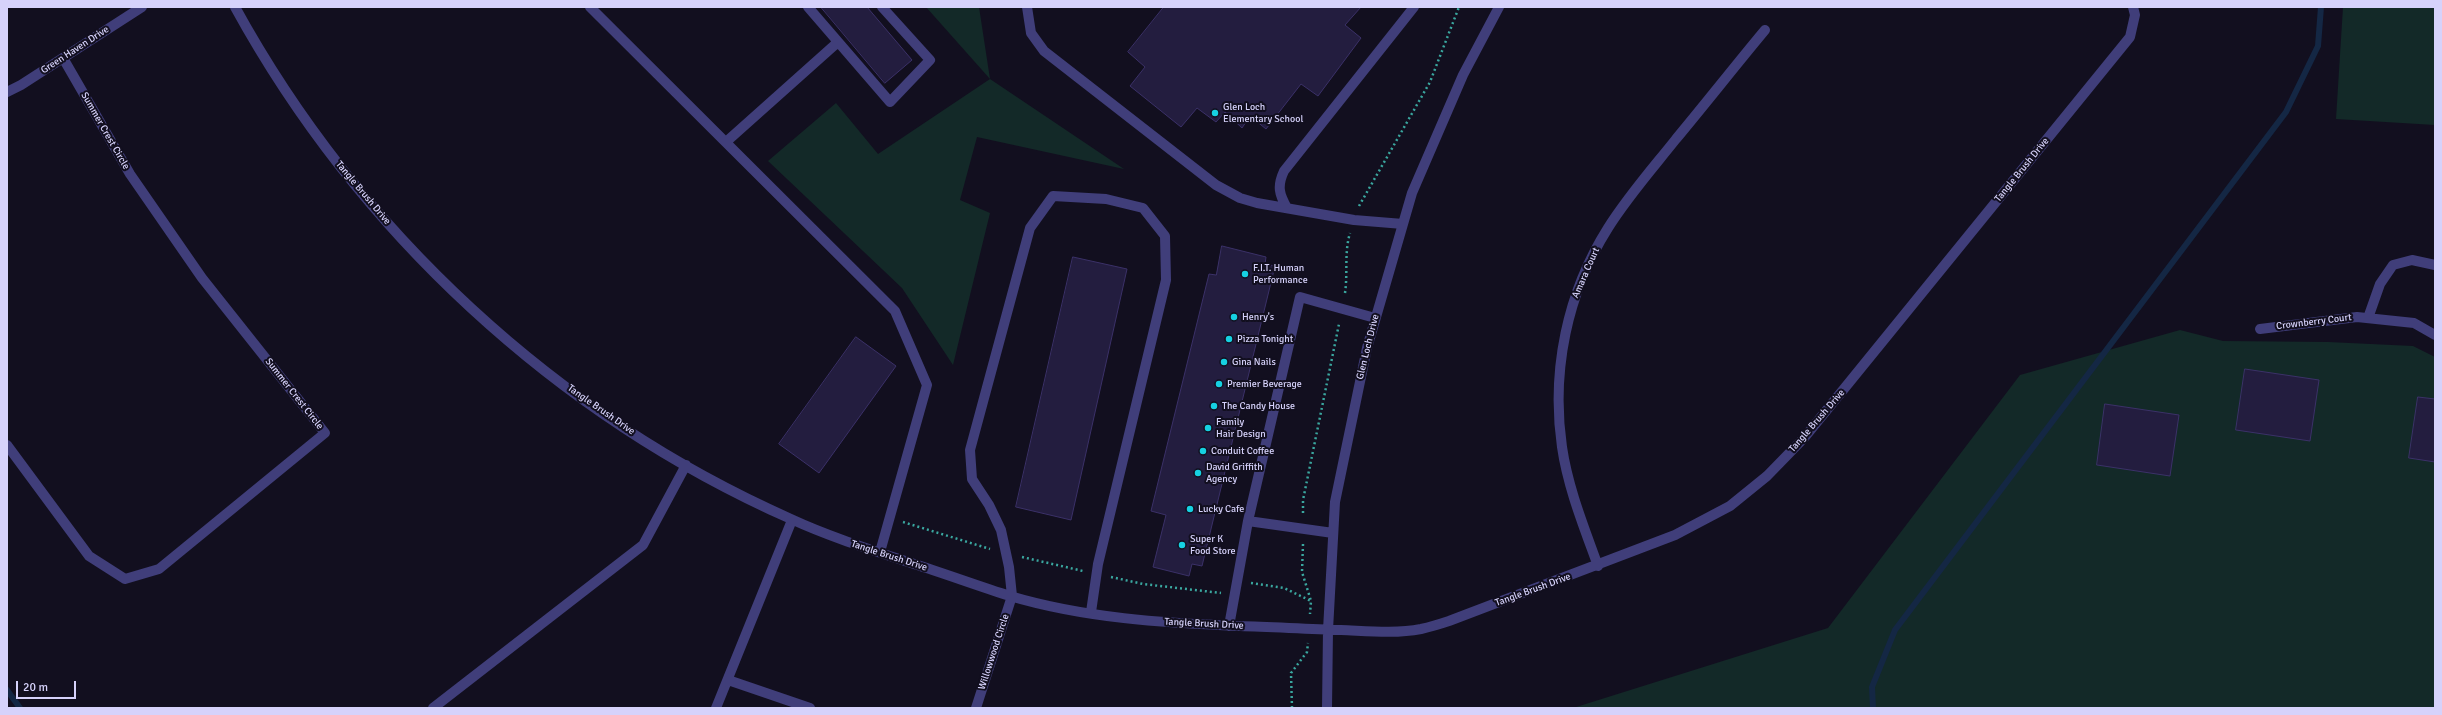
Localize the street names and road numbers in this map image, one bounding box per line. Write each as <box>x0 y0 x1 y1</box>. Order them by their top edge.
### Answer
street label: Green Haven Drive <box>39 24 111 76</box>
street label: Summer Crest Circle <box>78 90 132 172</box>
street label: Tangle Brush Drive <box>1992 135 2052 205</box>
street label: Tangle Brush Drive <box>333 159 393 227</box>
street label: Amara Court <box>1570 246 1602 300</box>
street label: Crownberry Court <box>2275 311 2353 333</box>
street label: Glen Loch Drive <box>1354 313 1382 381</box>
street label: Summer Crest Circle <box>262 356 326 432</box>
street label: Tangle Brush Drive <box>565 382 637 438</box>
street label: Tangle Brush Drive <box>1786 387 1848 455</box>
street label: Tangle Brush Drive <box>849 538 929 574</box>
street label: Tangle Brush Drive <box>1494 571 1572 609</box>
street label: Willowwood Circle <box>976 613 1012 691</box>
street label: Tangle Brush Drive <box>1164 616 1244 632</box>

